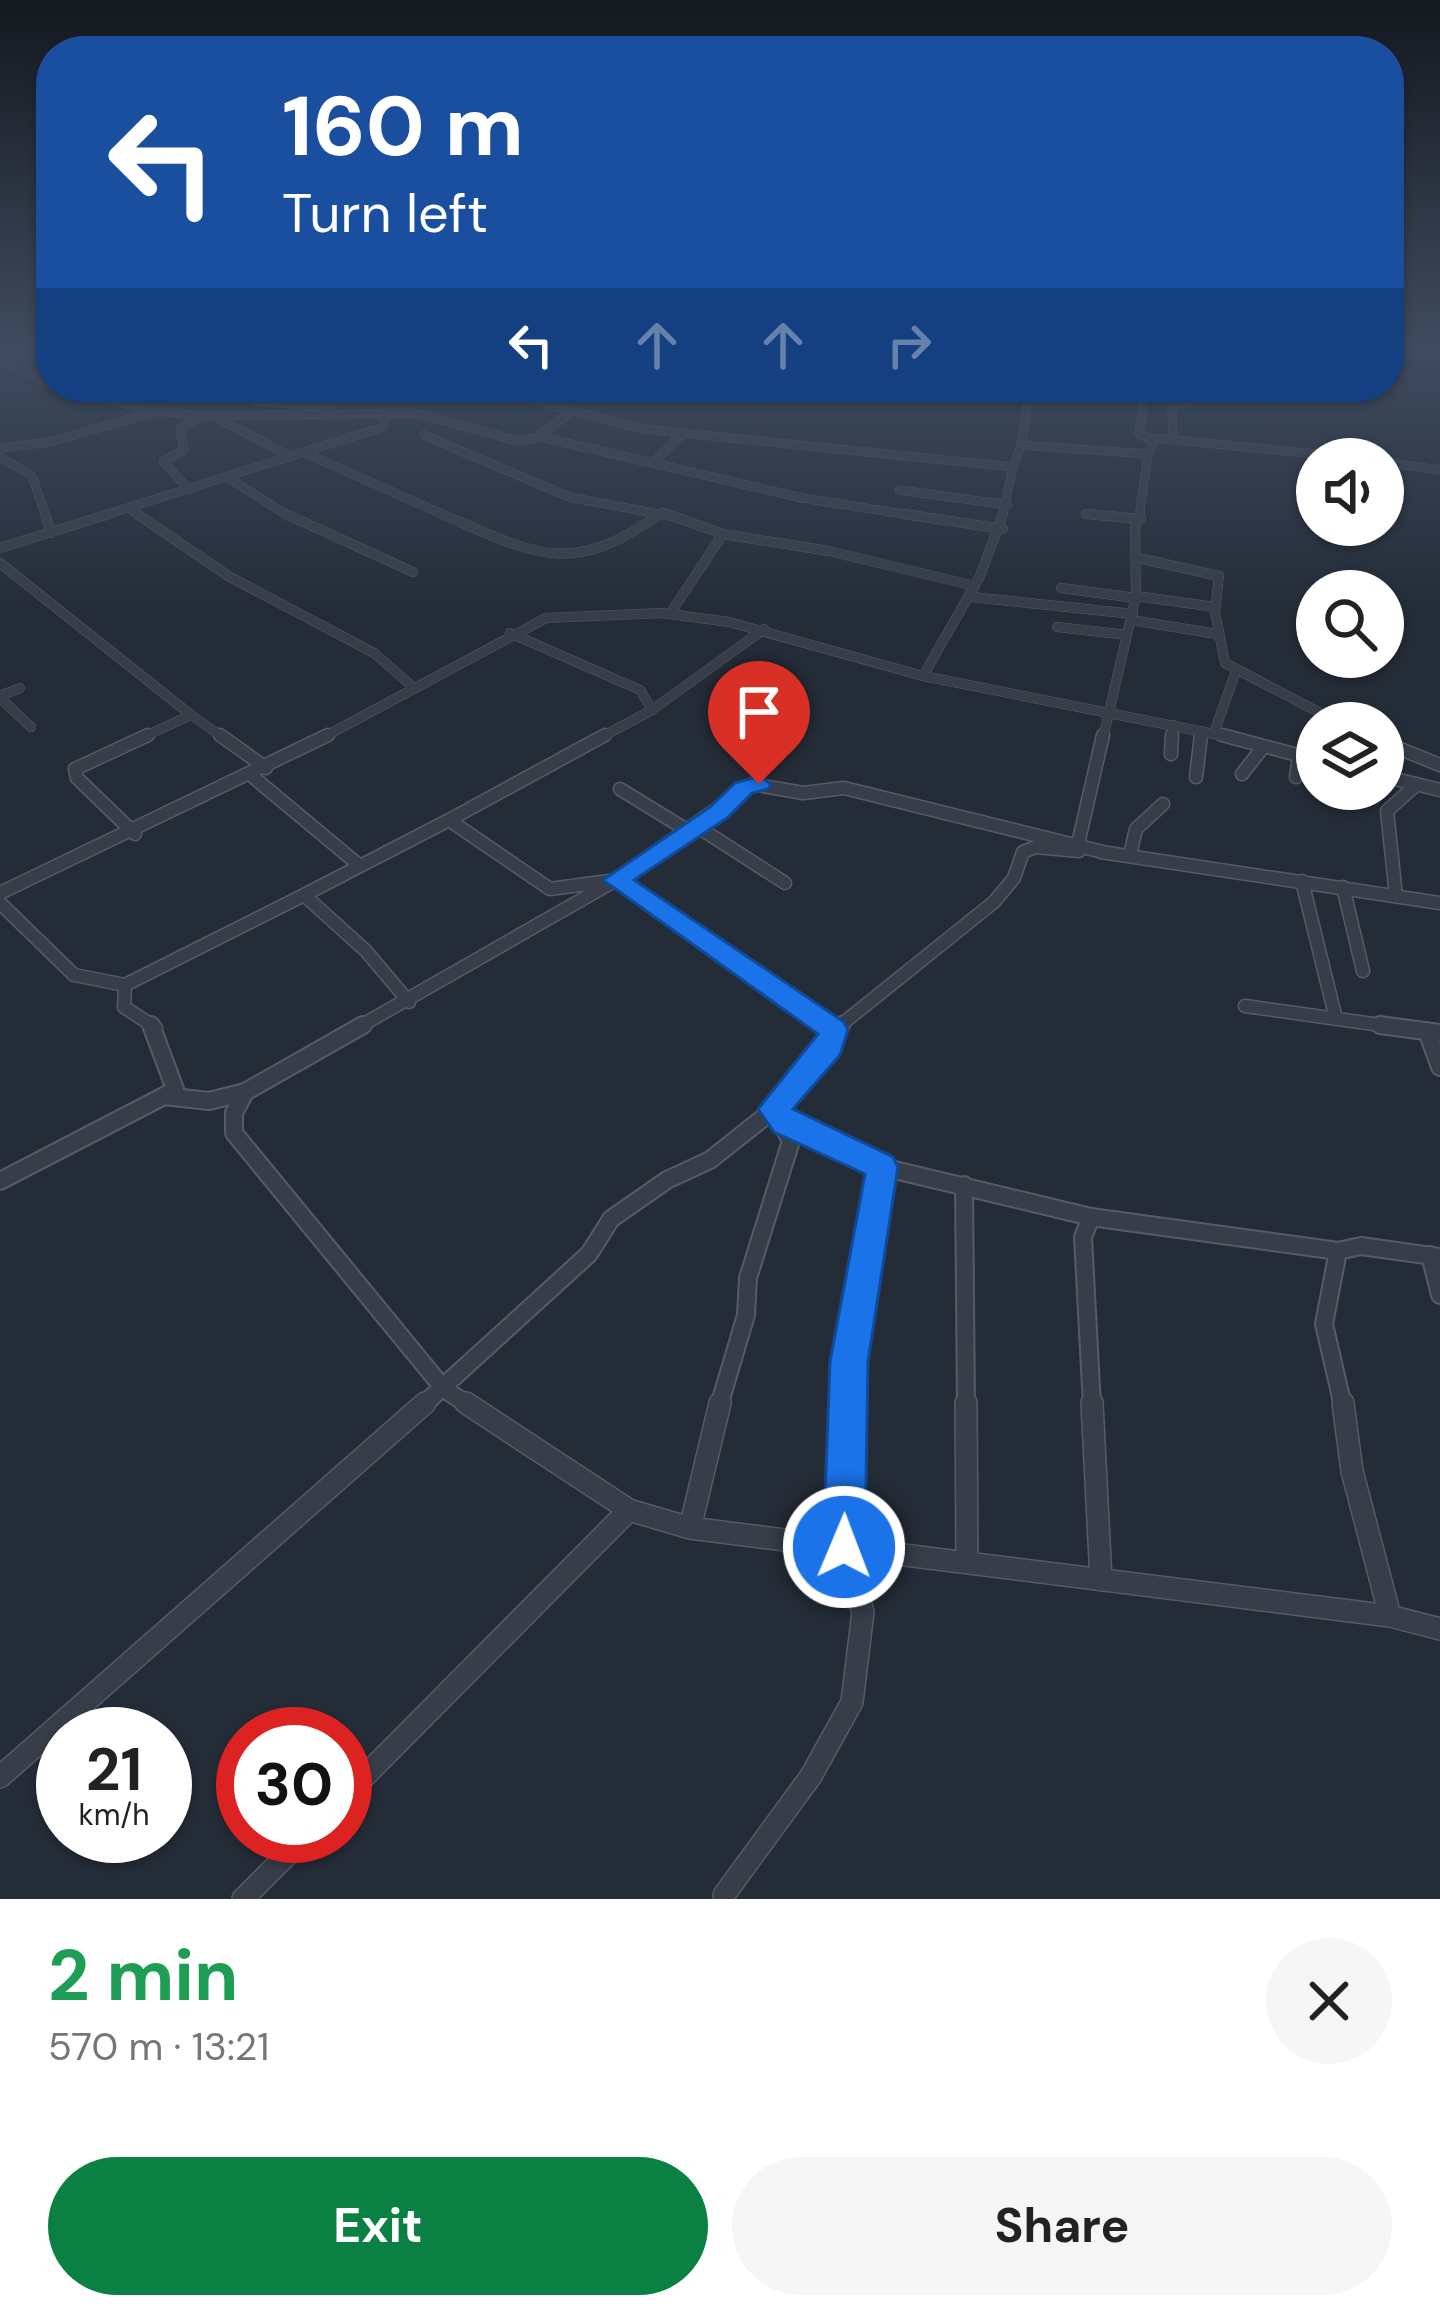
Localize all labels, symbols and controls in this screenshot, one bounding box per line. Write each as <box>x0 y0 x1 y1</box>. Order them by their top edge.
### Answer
text: 160 m <box>282 72 524 181</box>
icon: left <box>84 84 240 240</box>
text: Turn left <box>282 178 488 249</box>
icon: left <box>498 312 564 378</box>
icon: ahead <box>624 312 690 378</box>
icon: ahead <box>750 312 816 378</box>
icon: right <box>876 312 942 378</box>
map controls <box>1296 438 1404 810</box>
button: sound <box>1296 438 1404 546</box>
button: search <box>1296 570 1404 678</box>
pin <box>708 661 810 784</box>
icon: arrive <box>726 679 792 745</box>
button: layers <box>1296 702 1404 810</box>
position arrow <box>781 1484 907 1610</box>
speed limit sign: 30 <box>216 1707 372 1863</box>
text: 21 <box>86 1730 142 1809</box>
text: km/h <box>79 1795 149 1834</box>
text: 2 min <box>48 1929 238 2022</box>
button: close <box>1266 1938 1392 2064</box>
text: 570 m · 13:21 <box>48 2021 269 2072</box>
button: Exit <box>48 2157 708 2295</box>
button: Share <box>732 2157 1392 2295</box>

